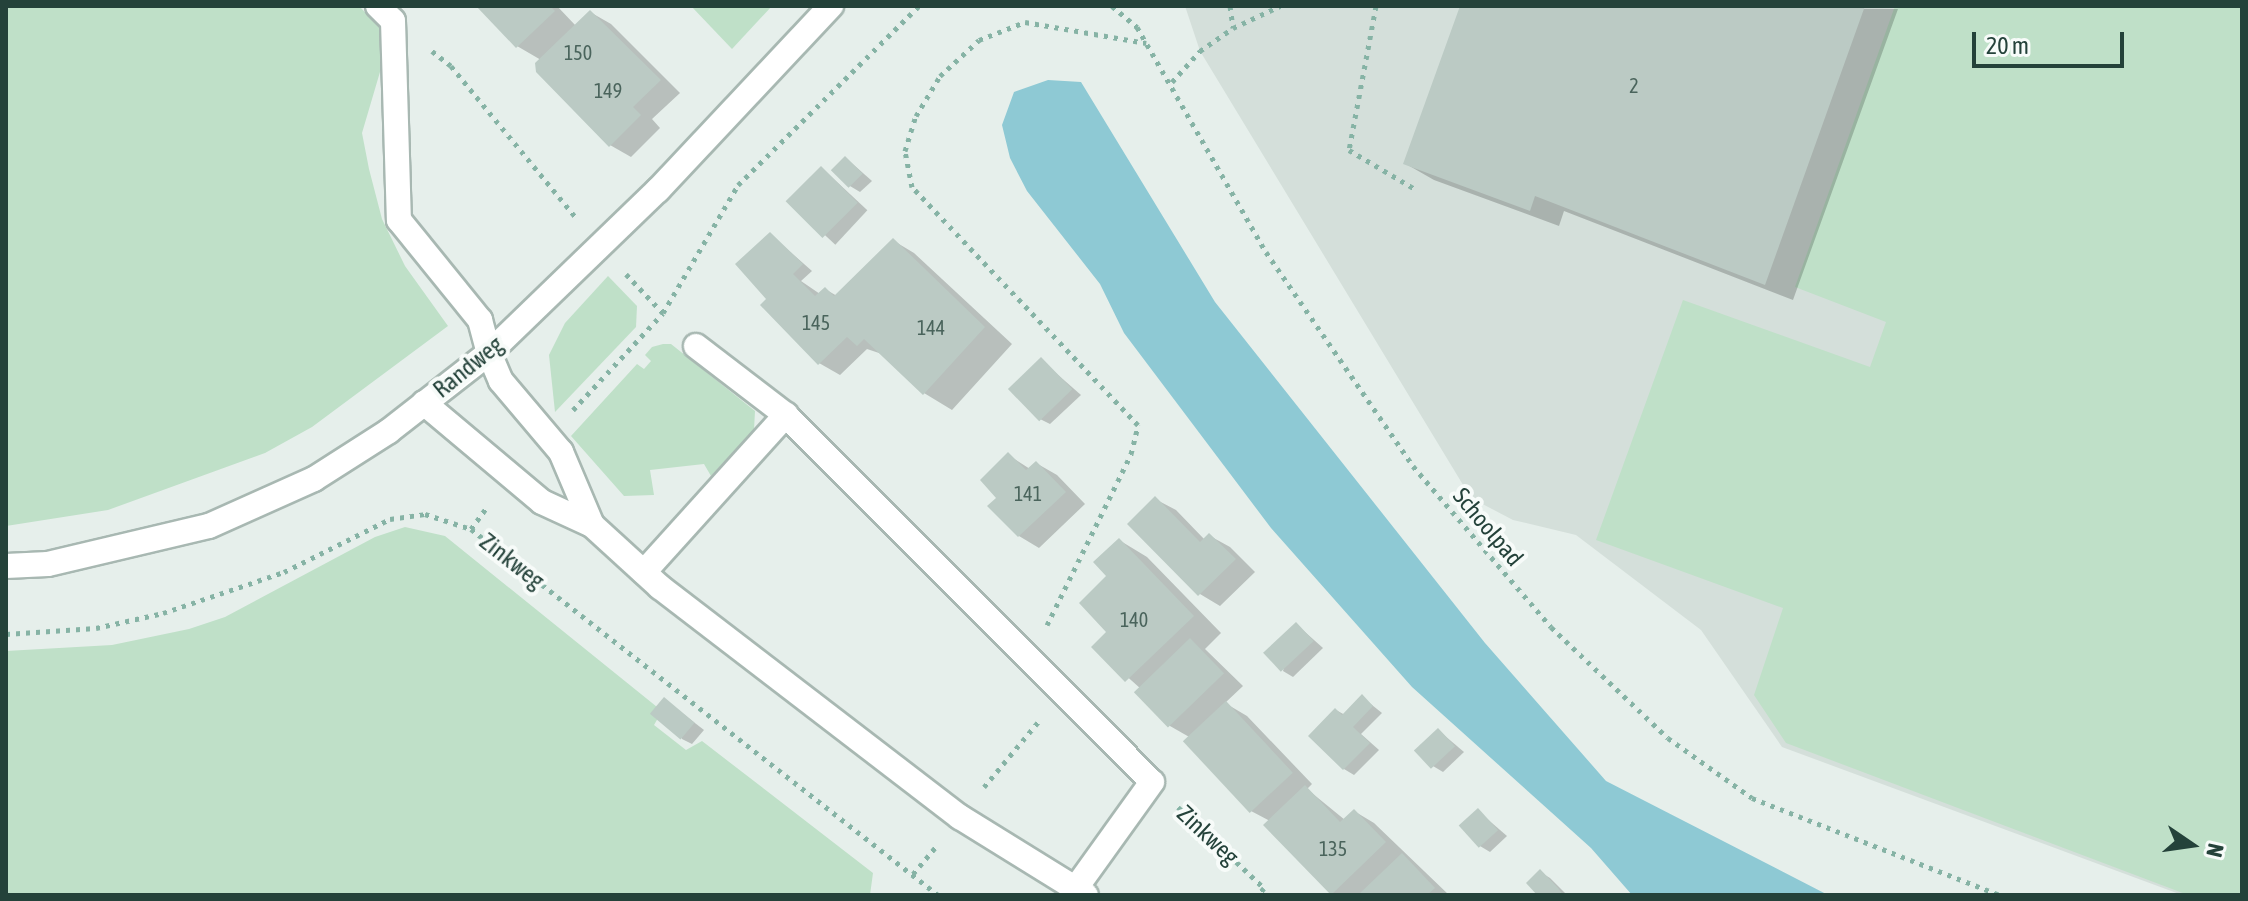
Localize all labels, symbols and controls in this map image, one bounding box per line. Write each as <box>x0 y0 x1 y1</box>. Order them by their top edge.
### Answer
scale bar <box>1976 16 2128 66</box>
text: 20 m <box>1986 32 2029 59</box>
house number: 150 <box>564 40 592 64</box>
house number: 2 <box>1629 73 1639 97</box>
house number: 149 <box>594 78 622 102</box>
house number: 145 <box>802 310 830 334</box>
house number: 144 <box>917 315 945 339</box>
street label: Randweg <box>427 330 509 404</box>
house number: 141 <box>1014 481 1042 505</box>
street label: Schoolpad <box>1447 482 1529 572</box>
street label: Zinkweg <box>474 527 550 595</box>
house number: 140 <box>1120 607 1148 631</box>
street label: Zinkweg <box>1171 799 1245 871</box>
north arrow <box>2152 805 2232 885</box>
house number: 135 <box>1319 836 1347 860</box>
text: N <box>2201 841 2230 860</box>

